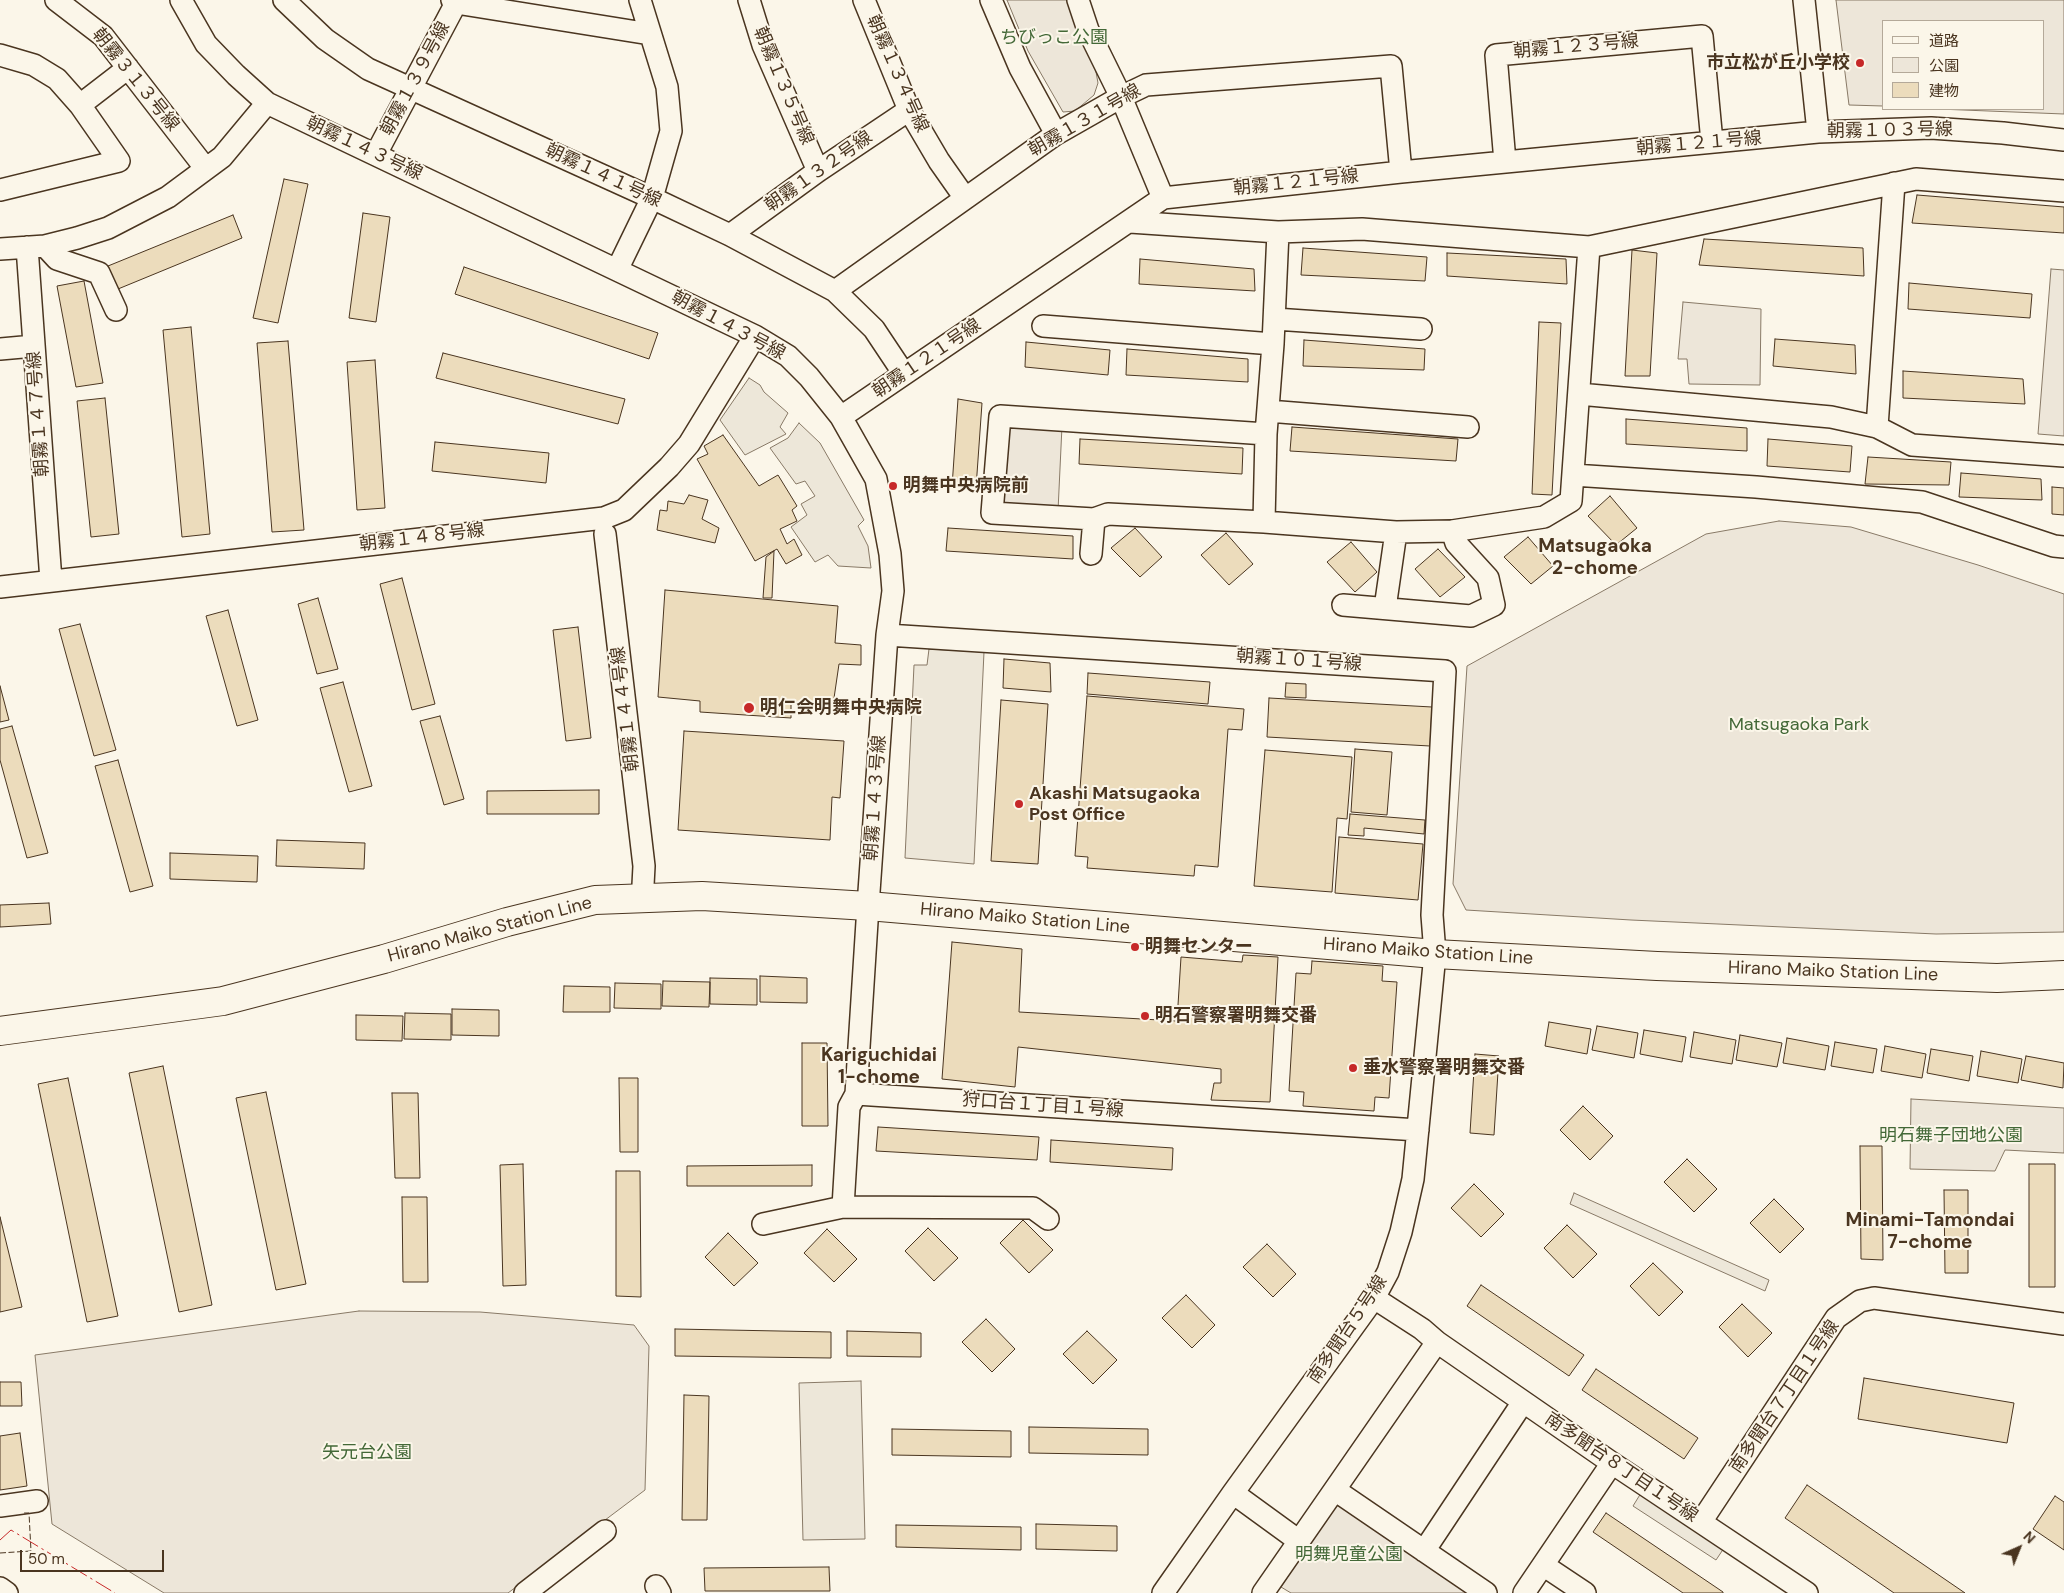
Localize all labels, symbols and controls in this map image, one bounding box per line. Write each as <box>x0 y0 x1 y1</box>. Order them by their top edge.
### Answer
street label: 朝霧１３４号線 <box>862 12 932 136</box>
street label: 朝霧１３９号線 <box>377 18 455 140</box>
legend <box>1882 20 2044 110</box>
street label: 朝霧３１３号線 <box>87 24 183 136</box>
street label: 朝霧１３５号線 <box>748 24 818 148</box>
park label: ちびっこ公園 <box>1000 27 1108 49</box>
street label: 朝霧１２３号線 <box>1512 31 1640 63</box>
text: 道路 <box>1929 31 1959 51</box>
place label: 市立松が丘小学校 <box>1706 52 1850 74</box>
text: 公園 <box>1929 56 1959 76</box>
marker: 市立松が丘小学校 <box>1854 57 1866 69</box>
street label: 朝霧１３１号線 <box>1025 80 1145 162</box>
text: 建物 <box>1929 81 1959 101</box>
street label: 朝霧１４３号線 <box>302 113 426 185</box>
street label: 朝霧１０３号線 <box>1827 119 1953 143</box>
street label: 朝霧１３２号線 <box>761 127 877 217</box>
street label: 朝霧１２１号線 <box>1635 128 1763 160</box>
street label: 朝霧１４１号線 <box>541 140 665 212</box>
street label: 朝霧１２１号線 <box>1232 166 1360 200</box>
street label: 朝霧１４３号線 <box>667 287 789 365</box>
street label: 朝霧１２１号線 <box>869 315 985 403</box>
street label: 朝霧１４７号線 <box>24 350 54 478</box>
place label: 明舞中央病院前 <box>903 475 1029 497</box>
marker: 明舞中央病院前 <box>887 480 899 492</box>
street label: 朝霧１４８号線 <box>358 520 486 556</box>
district label: Matsugaoka 2-chome <box>1538 536 1652 580</box>
street label: 朝霧１４４号線 <box>608 645 644 773</box>
street label: 朝霧１０１号線 <box>1235 646 1363 676</box>
place label: 明仁会明舞中央病院 <box>760 697 922 719</box>
marker: 明仁会明舞中央病院 <box>742 701 756 715</box>
park label: Matsugaoka Park <box>1729 714 1869 736</box>
street label: 朝霧１４３号線 <box>861 734 891 862</box>
place label: Akashi Matsugaoka Post Office <box>1029 783 1200 826</box>
marker: Akashi Matsugaoka Post Office <box>1013 798 1025 810</box>
street label: Hirano Maiko Station Line <box>386 892 594 968</box>
street label: Hirano Maiko Station Line <box>919 899 1131 939</box>
street label: Hirano Maiko Station Line <box>1322 934 1534 970</box>
place label: 明舞センター <box>1145 936 1253 958</box>
marker: 明舞センター <box>1129 941 1141 953</box>
street label: Hirano Maiko Station Line <box>1727 958 1939 986</box>
place label: 明石警察署明舞交番 <box>1155 1005 1317 1027</box>
marker: 明石警察署明舞交番 <box>1139 1010 1151 1022</box>
district label: Kariguchidai 1-chome <box>821 1045 937 1089</box>
place label: 垂水警察署明舞交番 <box>1363 1057 1525 1079</box>
marker: 垂水警察署明舞交番 <box>1347 1062 1359 1074</box>
street label: 狩口台１丁目１号線 <box>961 1090 1125 1122</box>
park label: 明石舞子団地公園 <box>1879 1125 2023 1147</box>
district label: Minami-Tamondai 7-chome <box>1846 1210 2014 1254</box>
street label: 南多聞台５号線 <box>1304 1272 1392 1388</box>
street label: 南多聞台７丁目１号線 <box>1726 1316 1844 1478</box>
street label: 南多聞台８丁目１号線 <box>1540 1409 1702 1527</box>
park label: 矢元台公園 <box>322 1442 412 1464</box>
north arrow <box>1994 1523 2044 1573</box>
text: N <box>2019 1527 2039 1547</box>
scale bar <box>22 1540 166 1572</box>
park label: 明舞児童公園 <box>1295 1544 1403 1566</box>
text: 50 m <box>28 1549 65 1569</box>

